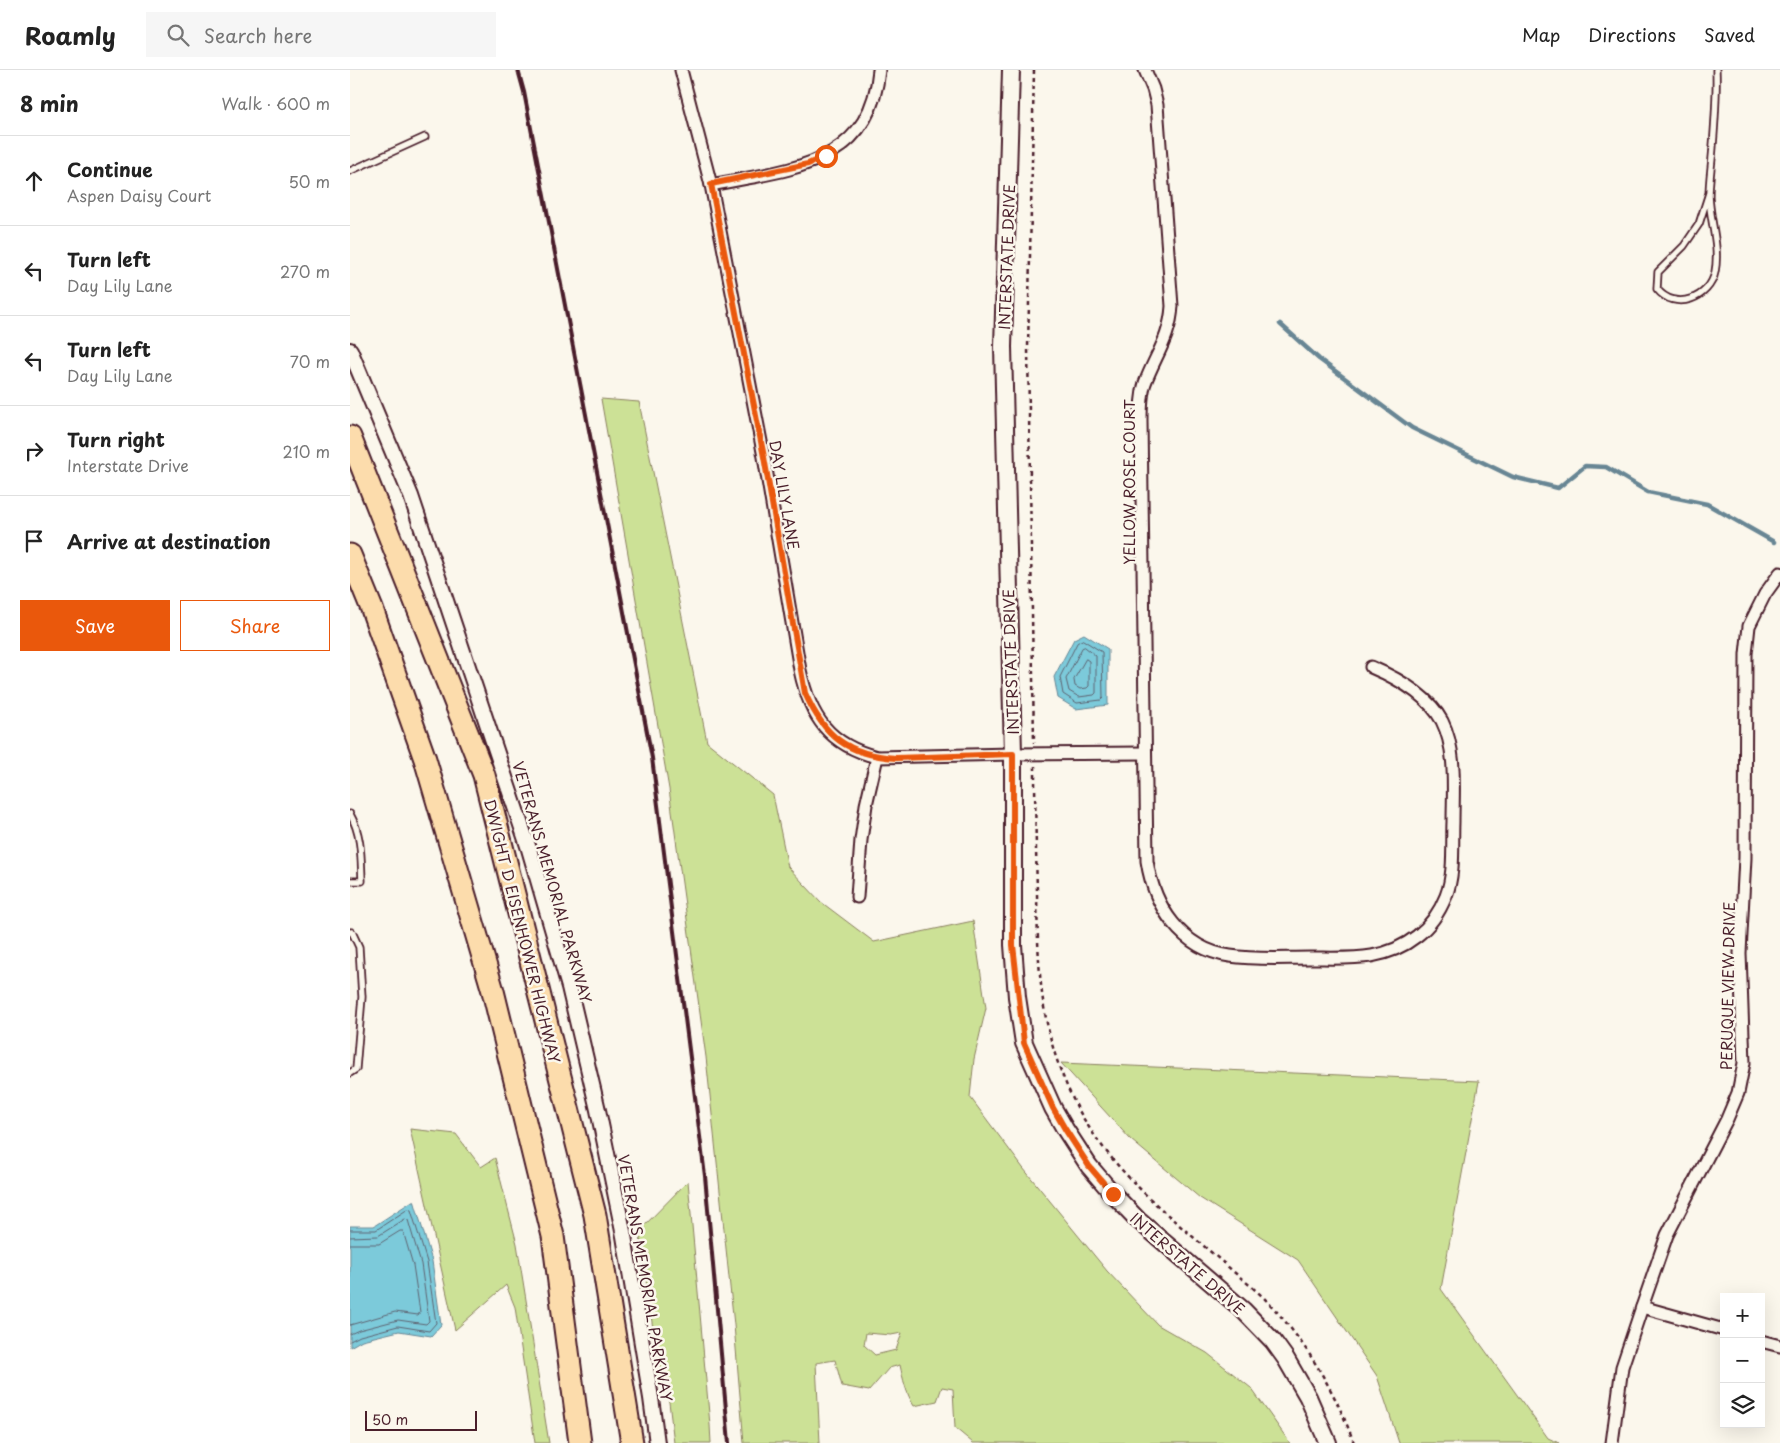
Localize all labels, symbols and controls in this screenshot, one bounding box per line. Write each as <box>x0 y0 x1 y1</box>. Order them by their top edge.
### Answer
search box <box>146 12 496 57</box>
text: Roamly <box>25 17 116 53</box>
icon: search <box>164 21 192 49</box>
text: Search here <box>204 21 312 49</box>
text: Map <box>1522 21 1560 48</box>
text: Directions <box>1588 21 1676 48</box>
text: Saved <box>1704 21 1755 48</box>
text: 8 min <box>20 87 79 119</box>
text: Walk · 600 m <box>222 91 330 115</box>
route start <box>815 145 838 168</box>
text: Continue <box>67 155 153 183</box>
icon: ahead <box>20 167 48 195</box>
text: 50 m <box>289 169 330 193</box>
text: Aspen Daisy Court <box>67 183 211 207</box>
street label: INTERSTATE DRIVE <box>992 184 1020 330</box>
text: Turn left <box>67 245 151 273</box>
icon: left <box>20 257 48 285</box>
text: 270 m <box>280 259 330 283</box>
text: Day Lily Lane <box>67 273 173 297</box>
text: Turn left <box>67 335 151 363</box>
icon: left <box>20 347 48 375</box>
text: 70 m <box>290 349 330 373</box>
text: Day Lily Lane <box>67 363 173 387</box>
street label: YELLOW ROSE COURT <box>1117 398 1140 565</box>
text: Turn right <box>67 425 165 453</box>
icon: right <box>20 437 48 465</box>
street label: DAY LILY LANE <box>764 438 806 552</box>
text: 210 m <box>282 439 330 463</box>
text: Interstate Drive <box>67 453 189 477</box>
icon: arrive <box>20 527 48 555</box>
text: Arrive at destination <box>67 527 271 555</box>
street label: INTERSTATE DRIVE <box>996 589 1024 735</box>
button: Save <box>20 600 170 651</box>
button: Share <box>180 600 330 651</box>
street label: VETERANS MEMORIAL PARKWAY <box>507 758 599 1006</box>
street label: DWIGHT D EISENHOWER HIGHWAY <box>479 796 567 1066</box>
street label: PERUQUE VIEW DRIVE <box>1714 901 1740 1071</box>
street label: VETERANS MEMORIAL PARKWAY <box>613 1153 679 1404</box>
route end <box>1102 1183 1125 1206</box>
street label: INTERSTATE DRIVE <box>1125 1207 1251 1319</box>
map controls <box>1720 1293 1765 1428</box>
button: + <box>1720 1293 1765 1338</box>
button: − <box>1720 1338 1765 1383</box>
button: layers <box>1720 1383 1765 1428</box>
scale bar <box>365 1408 478 1431</box>
text: 50 m <box>372 1409 408 1430</box>

